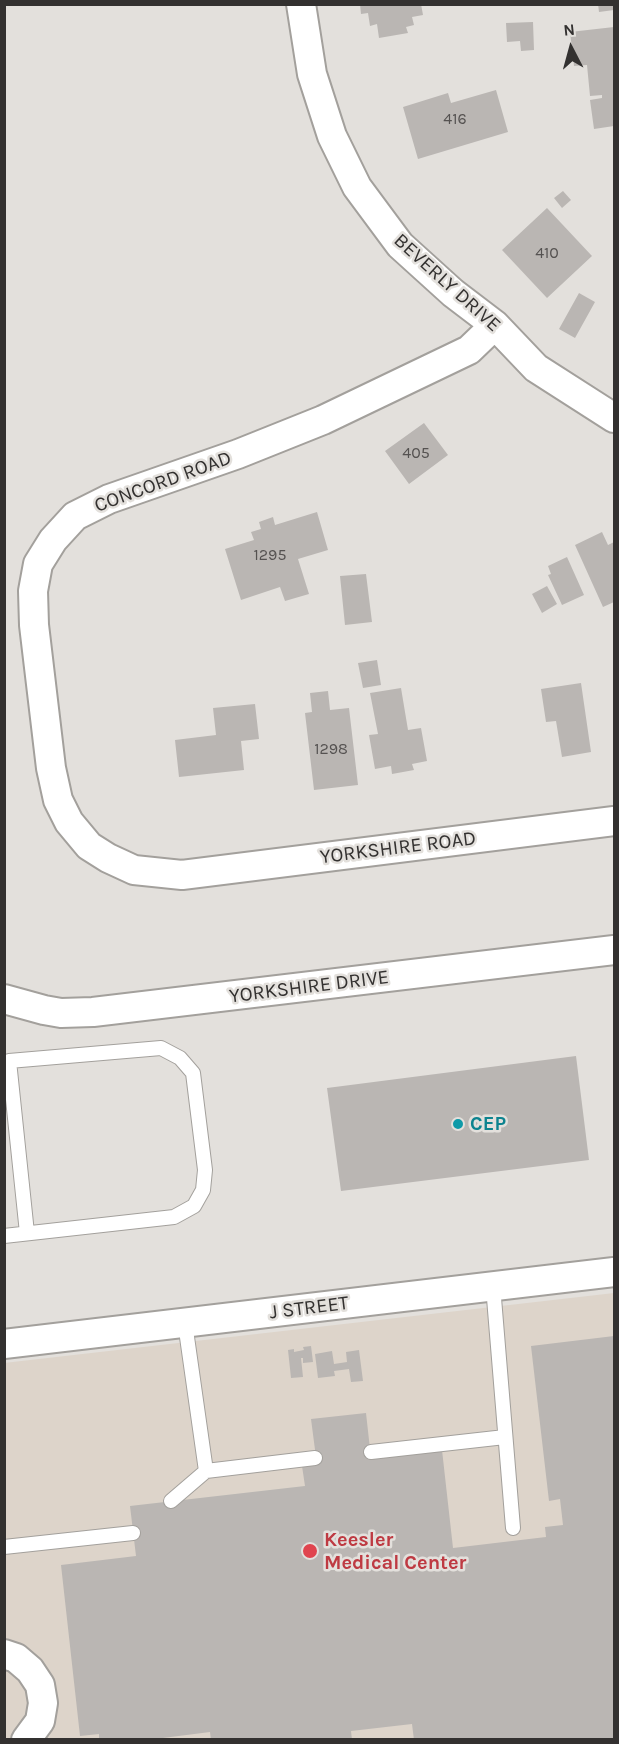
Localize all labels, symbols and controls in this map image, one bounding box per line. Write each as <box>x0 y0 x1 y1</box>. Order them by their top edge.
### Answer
north arrow <box>541 18 601 78</box>
text: N <box>562 20 576 40</box>
house number: 416 <box>443 109 467 129</box>
street label: BEVERLY DRIVE <box>389 229 505 337</box>
house number: 410 <box>535 243 559 263</box>
house number: 405 <box>402 443 430 463</box>
street label: CONCORD ROAD <box>91 446 235 518</box>
house number: 1295 <box>254 545 286 565</box>
house number: 1298 <box>314 739 348 759</box>
street label: YORKSHIRE ROAD <box>319 827 477 869</box>
street label: YORKSHIRE DRIVE <box>228 965 390 1009</box>
place label: CEP <box>470 1112 506 1136</box>
marker: CEP <box>451 1117 465 1131</box>
street label: J STREET <box>268 1291 350 1325</box>
place label: Keesler Medical Center <box>324 1528 466 1575</box>
marker: Keesler Medical Center <box>301 1542 319 1560</box>

